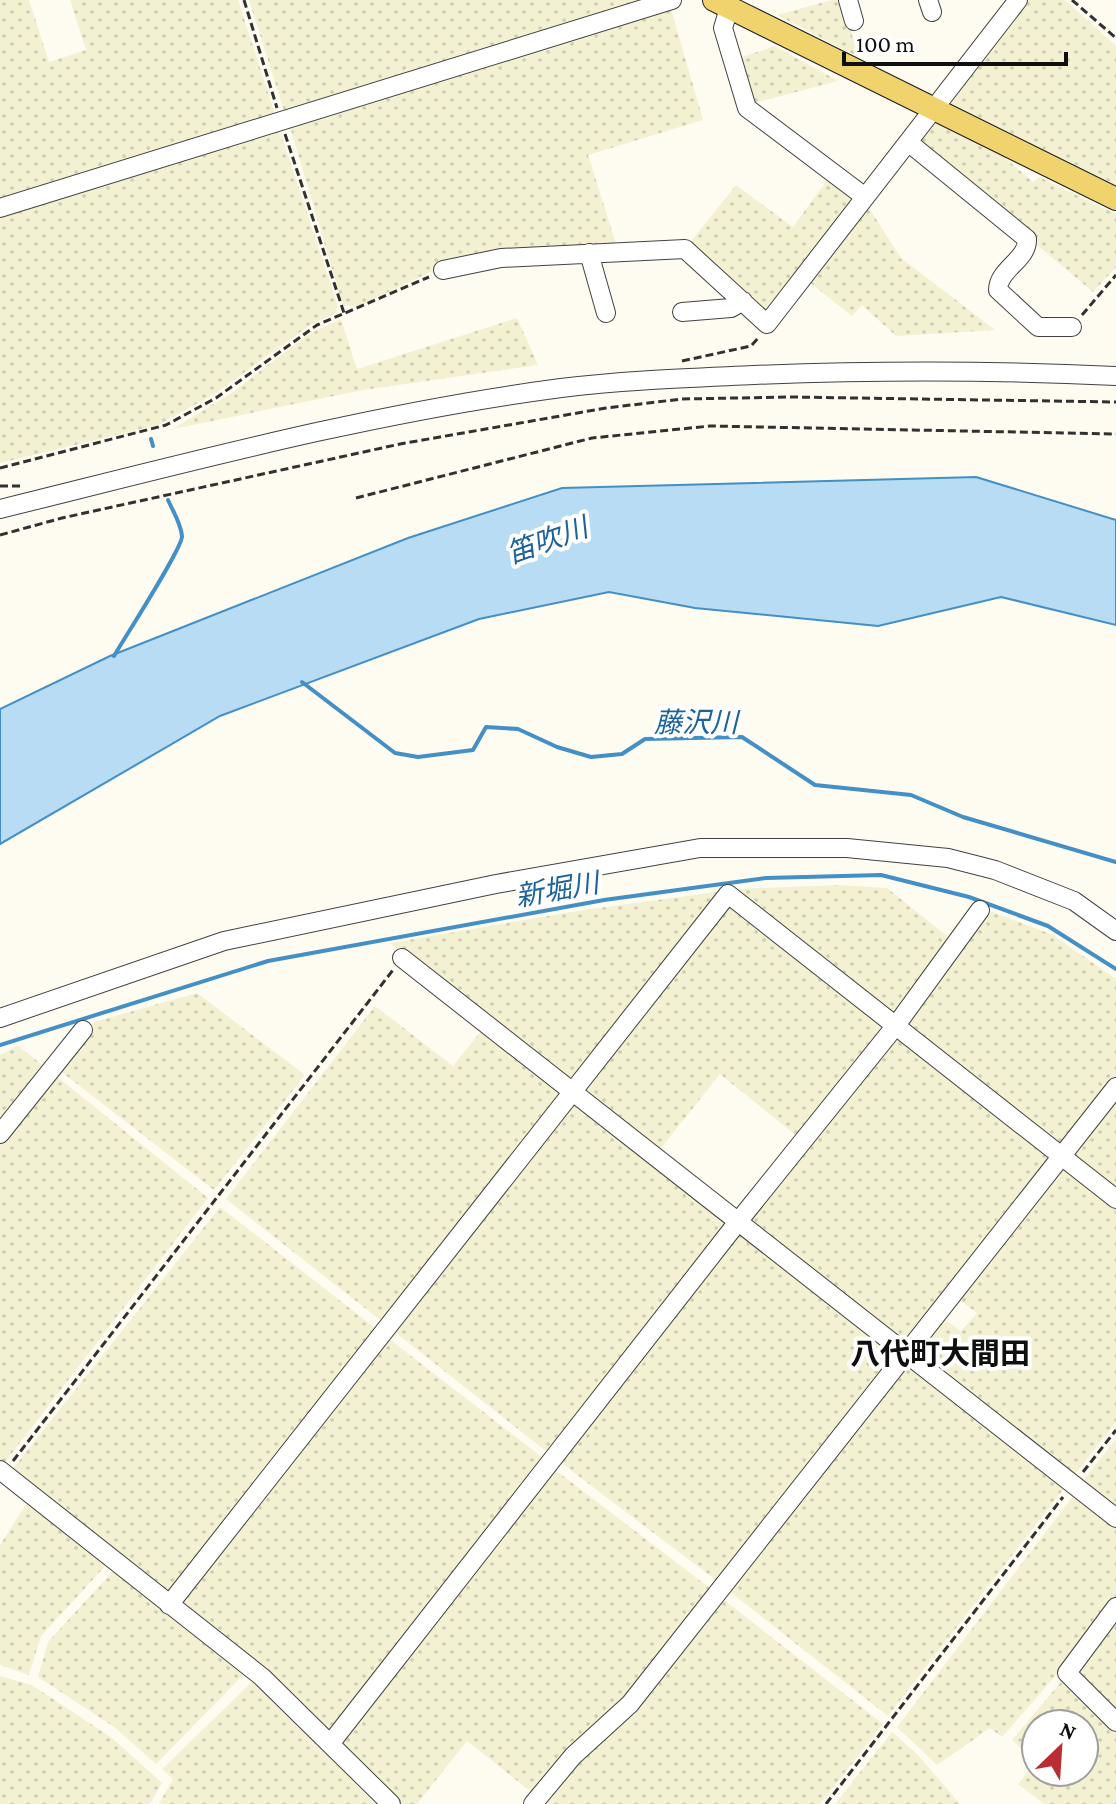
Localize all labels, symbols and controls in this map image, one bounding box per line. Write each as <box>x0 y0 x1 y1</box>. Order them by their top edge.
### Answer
scale bar <box>844 16 1066 66</box>
text: 100 m <box>856 30 915 57</box>
water label: 笛吹川 <box>502 511 595 569</box>
water label: 藤沢川 <box>654 707 741 738</box>
water label: 新堀川 <box>513 866 604 912</box>
district label: 八代町大間田 <box>850 1337 1030 1370</box>
north arrow <box>1020 1708 1100 1788</box>
text: N <box>1056 1716 1080 1745</box>

